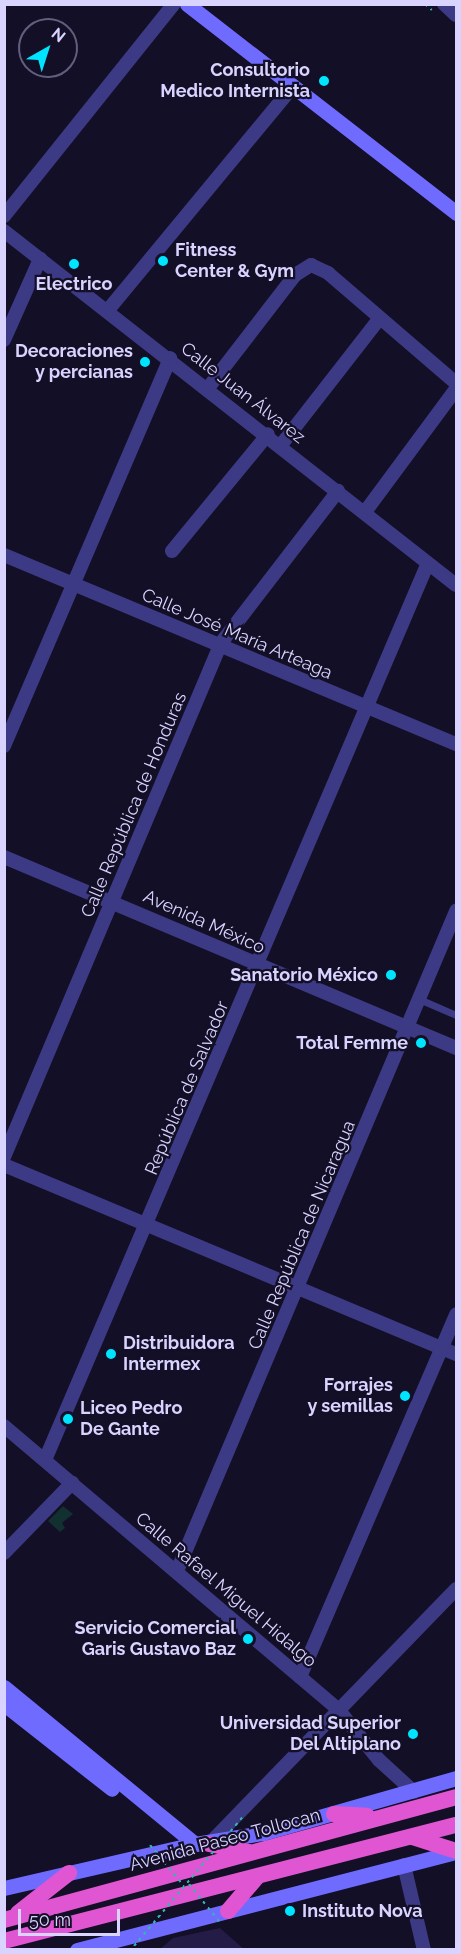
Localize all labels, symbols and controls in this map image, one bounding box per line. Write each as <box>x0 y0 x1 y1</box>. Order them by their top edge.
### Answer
north arrow <box>18 18 78 78</box>
text: N <box>48 24 69 46</box>
place label: Consultorio Medico Internista <box>160 60 310 103</box>
marker: Consultorio Medico Internista <box>315 72 333 90</box>
place label: Fitness Center & Gym <box>175 240 294 282</box>
marker: Fitness Center & Gym <box>156 254 170 268</box>
marker: Electrico <box>67 257 81 271</box>
place label: Electrico <box>36 273 112 295</box>
street label: Calle Juan Álvarez <box>176 338 310 448</box>
place label: Decoraciones y percianas <box>15 341 133 384</box>
marker: Decoraciones y percianas <box>138 355 152 369</box>
street label: Calle José María Arteaga <box>138 584 336 684</box>
street label: Calle República de Honduras <box>77 689 191 921</box>
street label: Avenida México <box>140 886 268 958</box>
place label: Sanatorio México <box>230 964 378 986</box>
marker: Sanatorio México <box>382 966 400 984</box>
street label: República de Salvador <box>141 998 233 1178</box>
place label: Total Femme <box>296 1032 408 1054</box>
marker: Total Femme <box>412 1034 430 1052</box>
street label: Calle República de Nicaragua <box>244 1117 360 1353</box>
place label: Distribuidora Intermex <box>123 1333 235 1376</box>
marker: Distribuidora Intermex <box>104 1347 118 1361</box>
place label: Forrajes y semillas <box>307 1375 393 1418</box>
marker: Forrajes y semillas <box>398 1389 412 1403</box>
place label: Liceo Pedro De Gante <box>80 1398 182 1440</box>
marker: Liceo Pedro De Gante <box>61 1412 75 1426</box>
street label: Calle Rafael Miguel Hidalgo <box>131 1508 321 1672</box>
place label: Servicio Comercial Garis Gustavo Baz <box>74 1618 236 1660</box>
marker: Servicio Comercial Garis Gustavo Baz <box>241 1632 255 1646</box>
place label: Universidad Superior Del Altiplano <box>220 1713 401 1756</box>
marker: Universidad Superior Del Altiplano <box>406 1727 420 1741</box>
street label: Avenida Paseo Tollocan <box>127 1804 323 1876</box>
scale bar <box>21 1897 123 1935</box>
place label: Instituto Nova <box>302 1900 423 1922</box>
marker: Instituto Nova <box>283 1904 297 1918</box>
text: 50 m <box>29 1909 71 1930</box>

